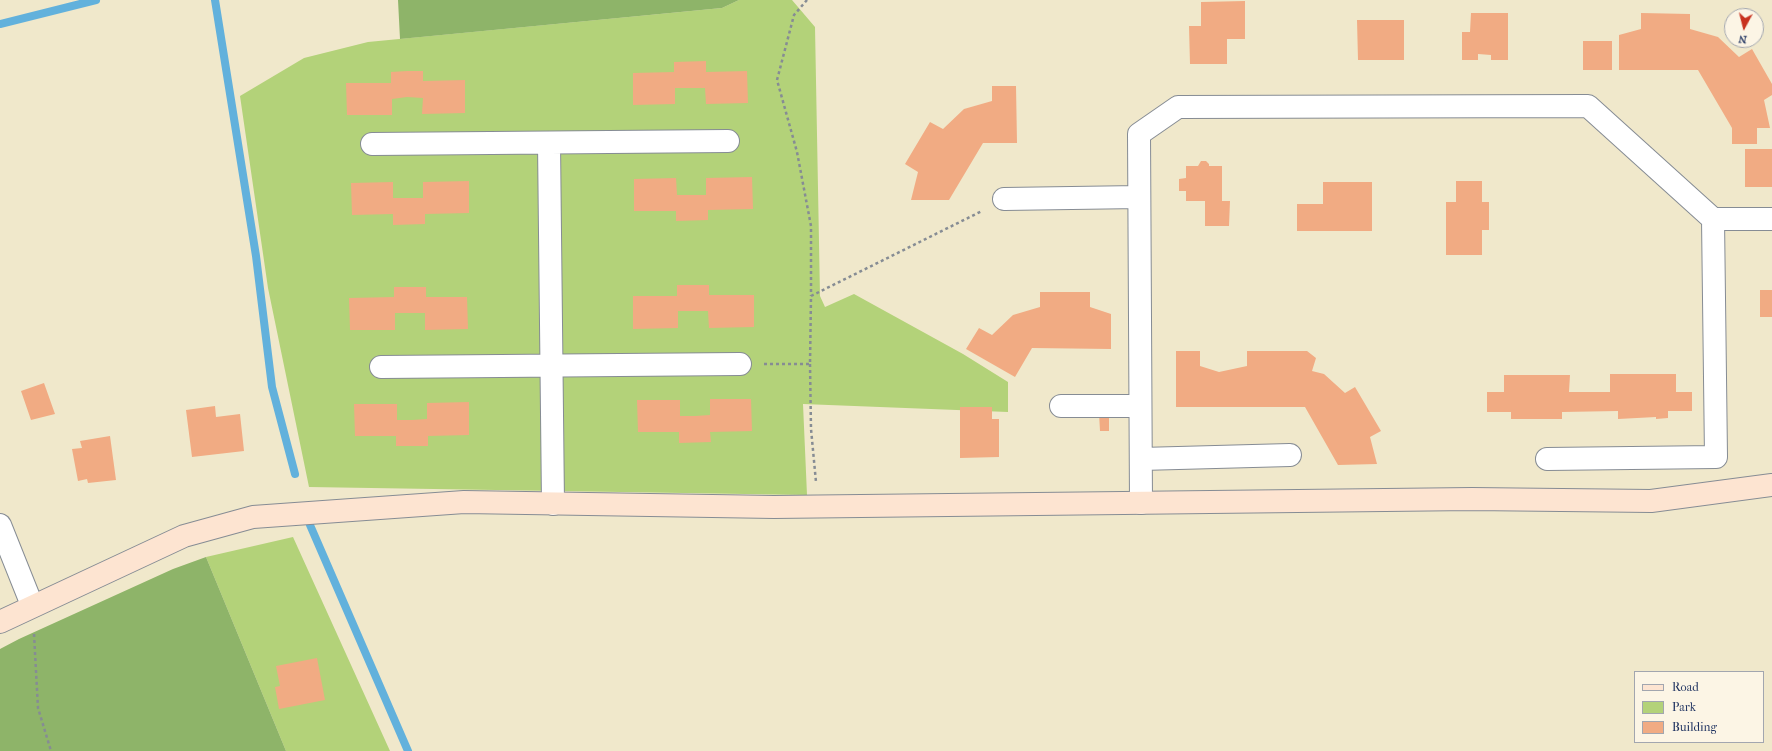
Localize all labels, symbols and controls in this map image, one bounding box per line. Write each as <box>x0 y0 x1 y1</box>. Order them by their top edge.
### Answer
north arrow <box>1724 8 1764 48</box>
text: N <box>1738 32 1748 46</box>
legend <box>1634 671 1764 743</box>
text: Road <box>1672 680 1699 694</box>
text: Park <box>1672 700 1696 714</box>
text: Building <box>1672 720 1717 734</box>

